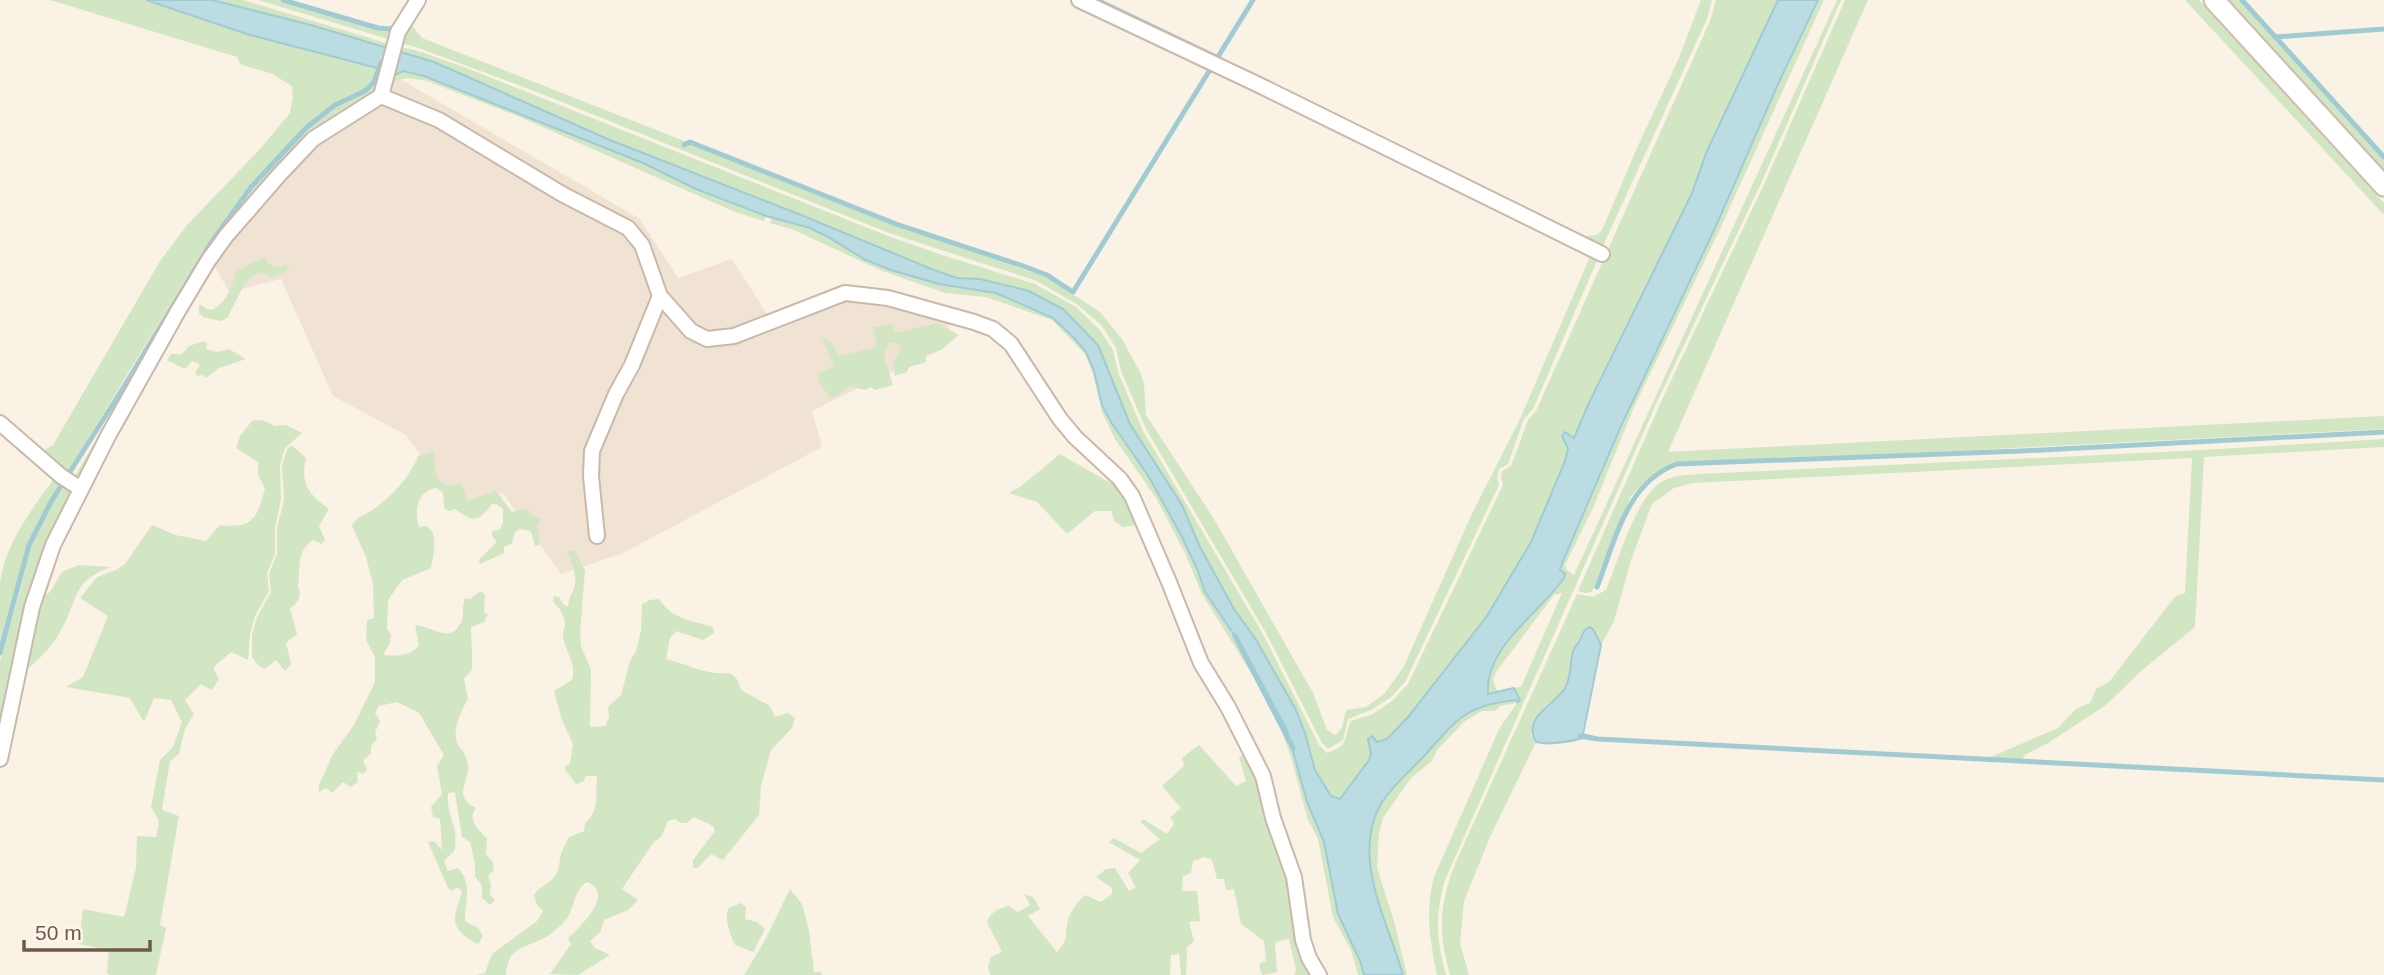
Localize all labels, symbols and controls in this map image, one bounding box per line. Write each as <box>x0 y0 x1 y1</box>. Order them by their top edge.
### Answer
scale bar <box>24 908 150 952</box>
text: 50 m <box>35 921 82 944</box>

